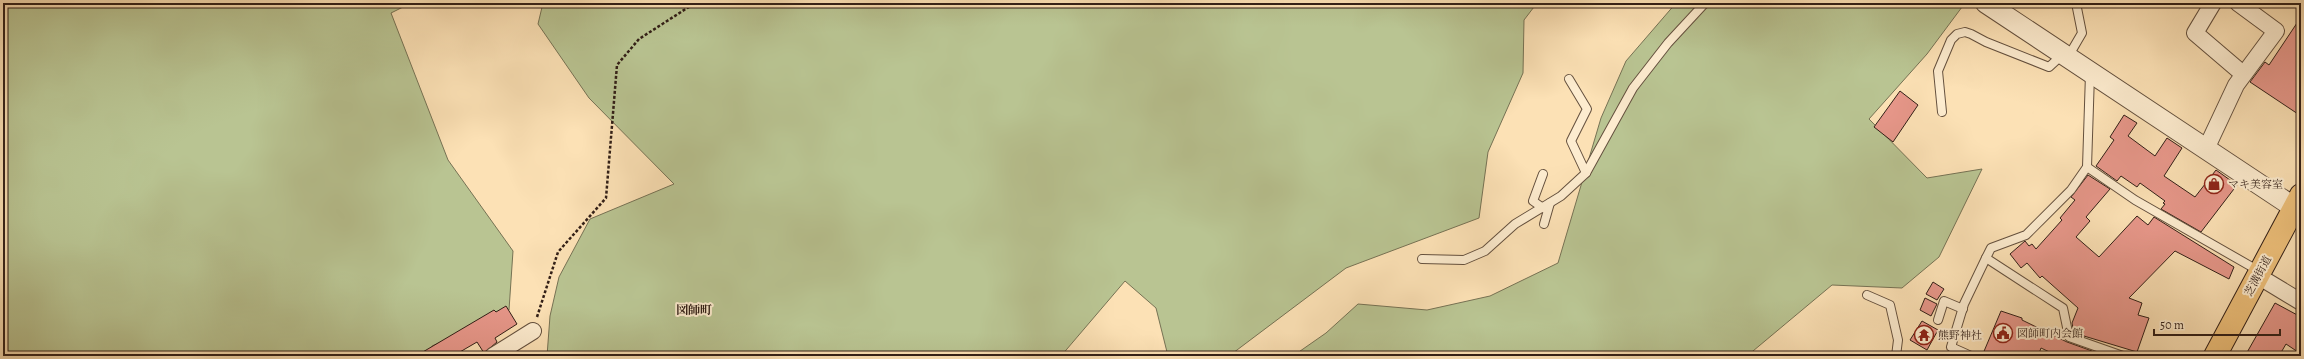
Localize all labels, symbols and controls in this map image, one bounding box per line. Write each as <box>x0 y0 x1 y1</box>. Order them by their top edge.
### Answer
shop icon: マキ美容室 <box>2203 173 2225 195</box>
place label: マキ美容室 <box>2228 177 2283 192</box>
street label: 芝溝街道 <box>2241 253 2275 299</box>
district label: 図師町 <box>676 302 712 318</box>
scale bar <box>2154 311 2280 337</box>
text: 50 m <box>2160 317 2184 333</box>
public building icon: 図師町内会館 <box>1992 322 2014 344</box>
temple icon: 熊野神社 <box>1913 324 1935 346</box>
place label: 図師町内会館 <box>2017 326 2083 341</box>
place label: 熊野神社 <box>1938 328 1982 343</box>

